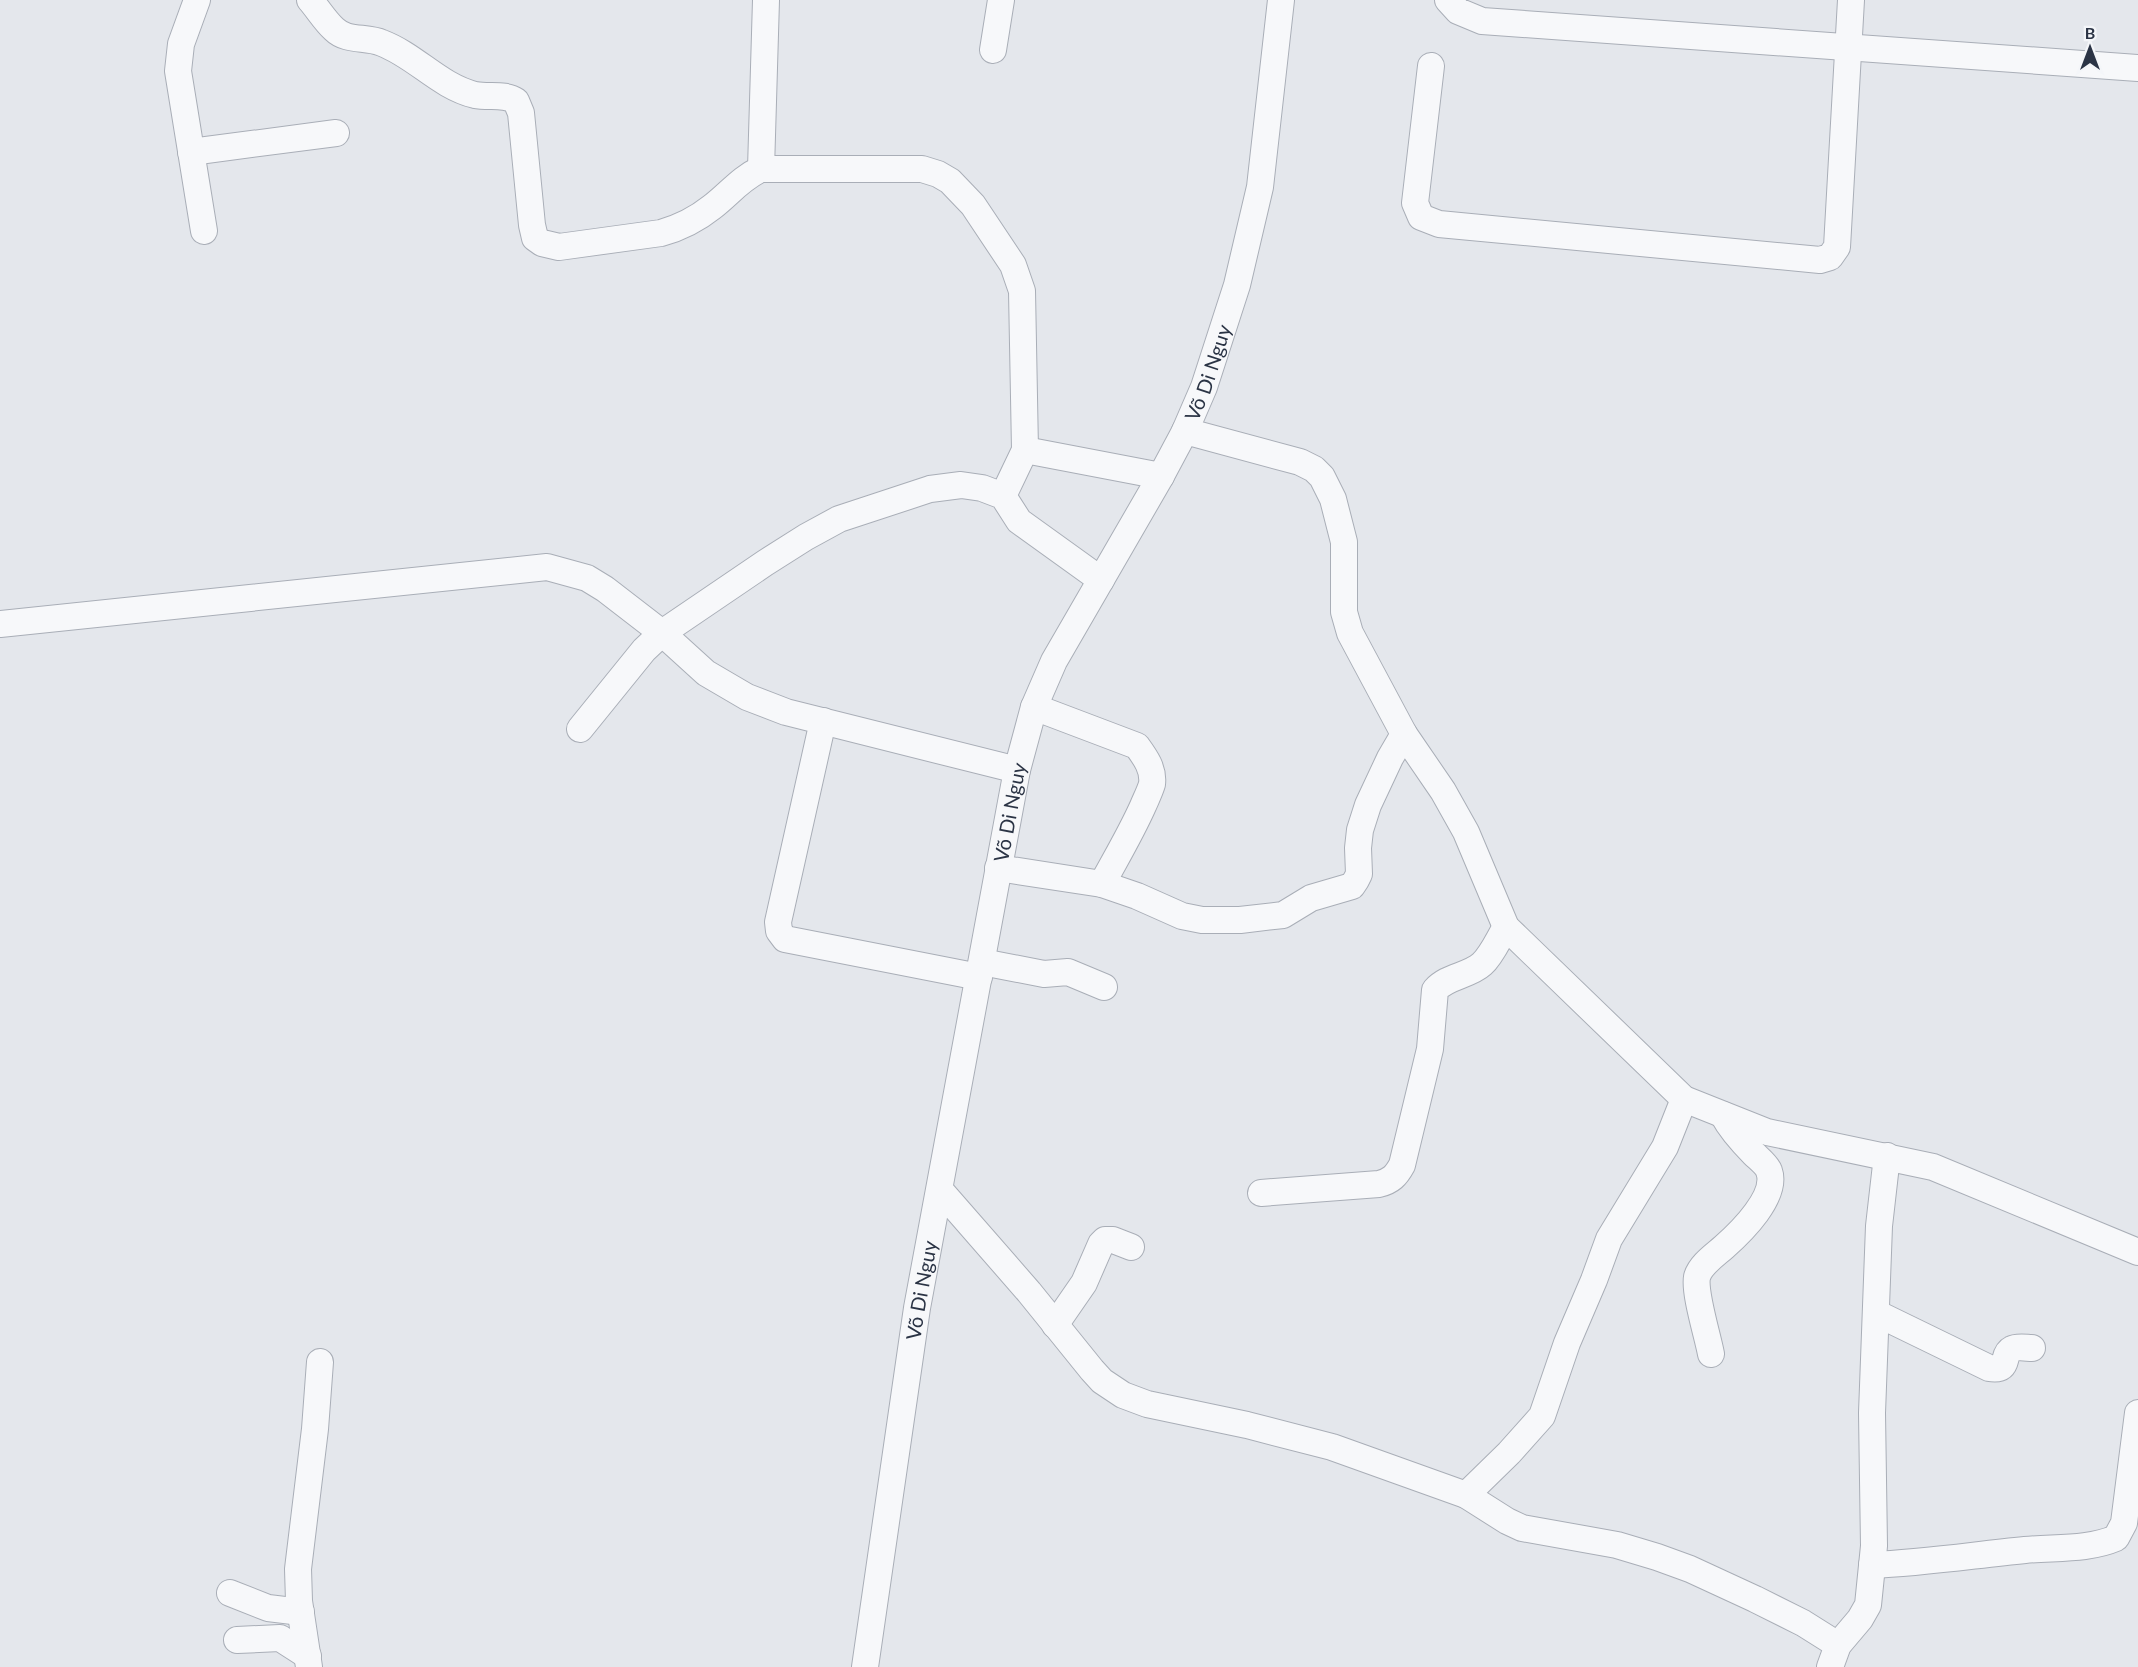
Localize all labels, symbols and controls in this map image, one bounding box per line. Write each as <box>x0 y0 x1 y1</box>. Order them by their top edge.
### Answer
north arrow <box>2060 18 2120 78</box>
text: B <box>2085 23 2095 42</box>
street label: Võ Di Nguy <box>1179 321 1236 424</box>
street label: Võ Di Nguy <box>988 759 1031 864</box>
street label: Võ Di Nguy <box>901 1238 941 1341</box>

